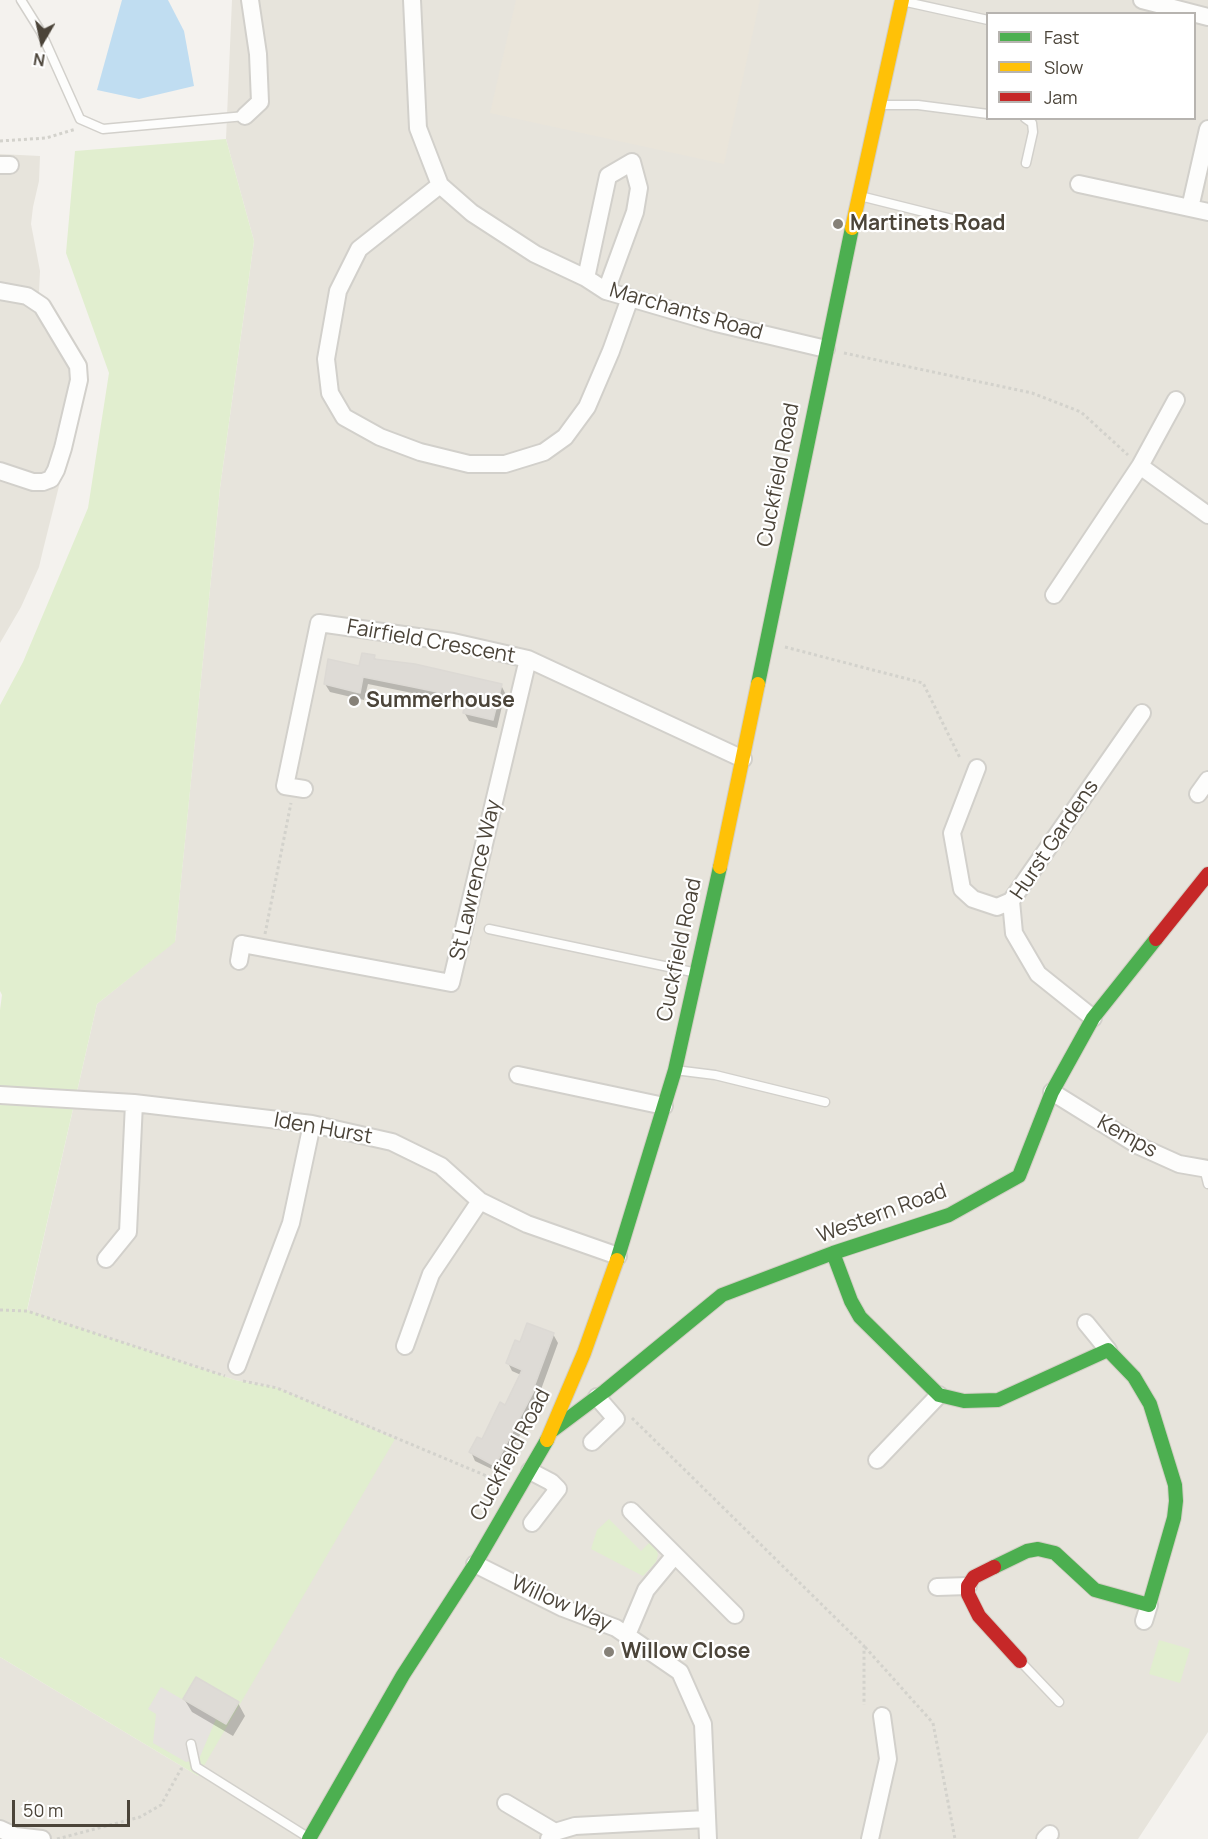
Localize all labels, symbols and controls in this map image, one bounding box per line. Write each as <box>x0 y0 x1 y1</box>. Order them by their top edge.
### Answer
north arrow <box>12 12 72 72</box>
legend <box>986 12 1196 120</box>
text: Fast <box>1044 25 1079 49</box>
text: N <box>32 48 47 72</box>
text: Slow <box>1044 55 1083 79</box>
text: Jam <box>1044 85 1078 109</box>
place label: Martinets Road <box>850 211 1006 237</box>
marker: Martinets Road <box>831 217 845 231</box>
street label: Marchants Road <box>606 278 766 346</box>
street label: Cuckfield Road <box>753 401 805 549</box>
street label: Fairfield Crescent <box>345 615 517 669</box>
place label: Summerhouse <box>366 688 515 714</box>
marker: Summerhouse <box>347 694 361 708</box>
street label: Hurst Gardens <box>1006 775 1104 905</box>
street label: St Lawrence Way <box>445 797 507 963</box>
street label: Cuckfield Road <box>653 876 707 1024</box>
street label: Iden Hurst <box>272 1108 374 1150</box>
street label: Kemps <box>1093 1110 1161 1164</box>
street label: Western Road <box>814 1179 950 1249</box>
street label: Cuckfield Road <box>466 1385 556 1525</box>
street label: Willow Way <box>507 1571 615 1637</box>
place label: Willow Close <box>621 1639 750 1665</box>
marker: Willow Close <box>602 1645 616 1659</box>
scale bar <box>15 1788 134 1826</box>
text: 50 m <box>23 1798 63 1822</box>

